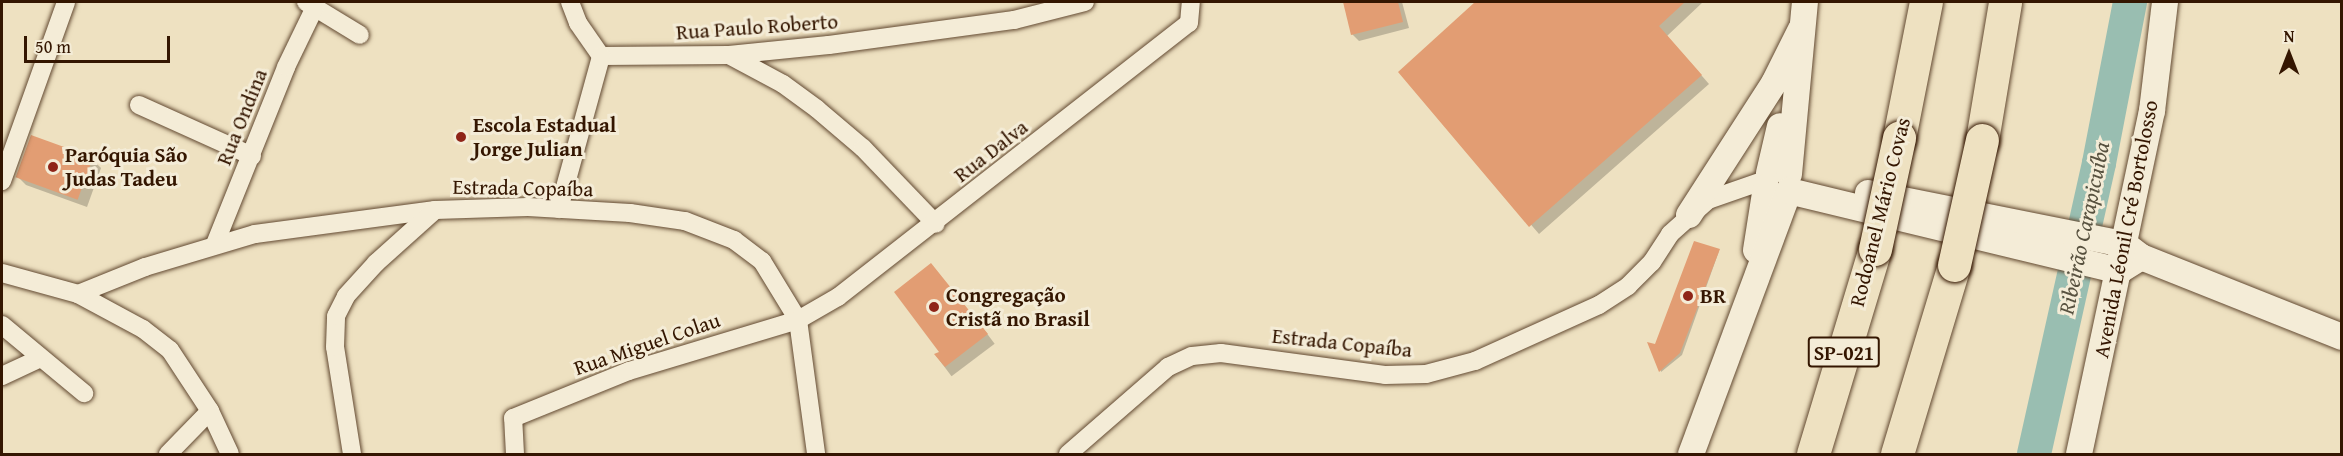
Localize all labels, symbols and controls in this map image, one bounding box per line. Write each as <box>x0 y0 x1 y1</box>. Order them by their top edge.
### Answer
street label: Rua Paulo Roberto <box>675 9 839 45</box>
scale bar <box>27 24 172 62</box>
north arrow <box>2259 24 2319 84</box>
text: N <box>2284 24 2294 48</box>
text: 50 m <box>35 33 71 60</box>
street label: Rua Ondina <box>211 65 273 169</box>
street label: Avenida Léonil Cré Bortolosso <box>2089 98 2163 360</box>
place label: Escola Estadual Jorge Julian <box>473 112 616 162</box>
street label: Rua Dalva <box>949 114 1033 188</box>
street label: Rodoanel Mário Covas <box>1844 115 1916 309</box>
marker: Escola Estadual Jorge Julian <box>454 130 468 144</box>
water label: Ribeirão Carapicuíba <box>2053 139 2115 317</box>
place label: Paróquia São Judas Tadeu <box>65 142 187 192</box>
marker: Paróquia São Judas Tadeu <box>46 160 60 174</box>
street label: Estrada Copaíba <box>453 174 593 202</box>
place label: Congregação Cristã no Brasil <box>946 282 1090 332</box>
place label: BR <box>1700 283 1726 309</box>
marker: BR <box>1681 289 1695 303</box>
marker: Congregação Cristã no Brasil <box>927 300 941 314</box>
street label: Rua Miguel Colau <box>571 307 723 381</box>
street label: Estrada Copaíba <box>1271 323 1413 363</box>
road number: SP-021 <box>1806 335 1882 369</box>

